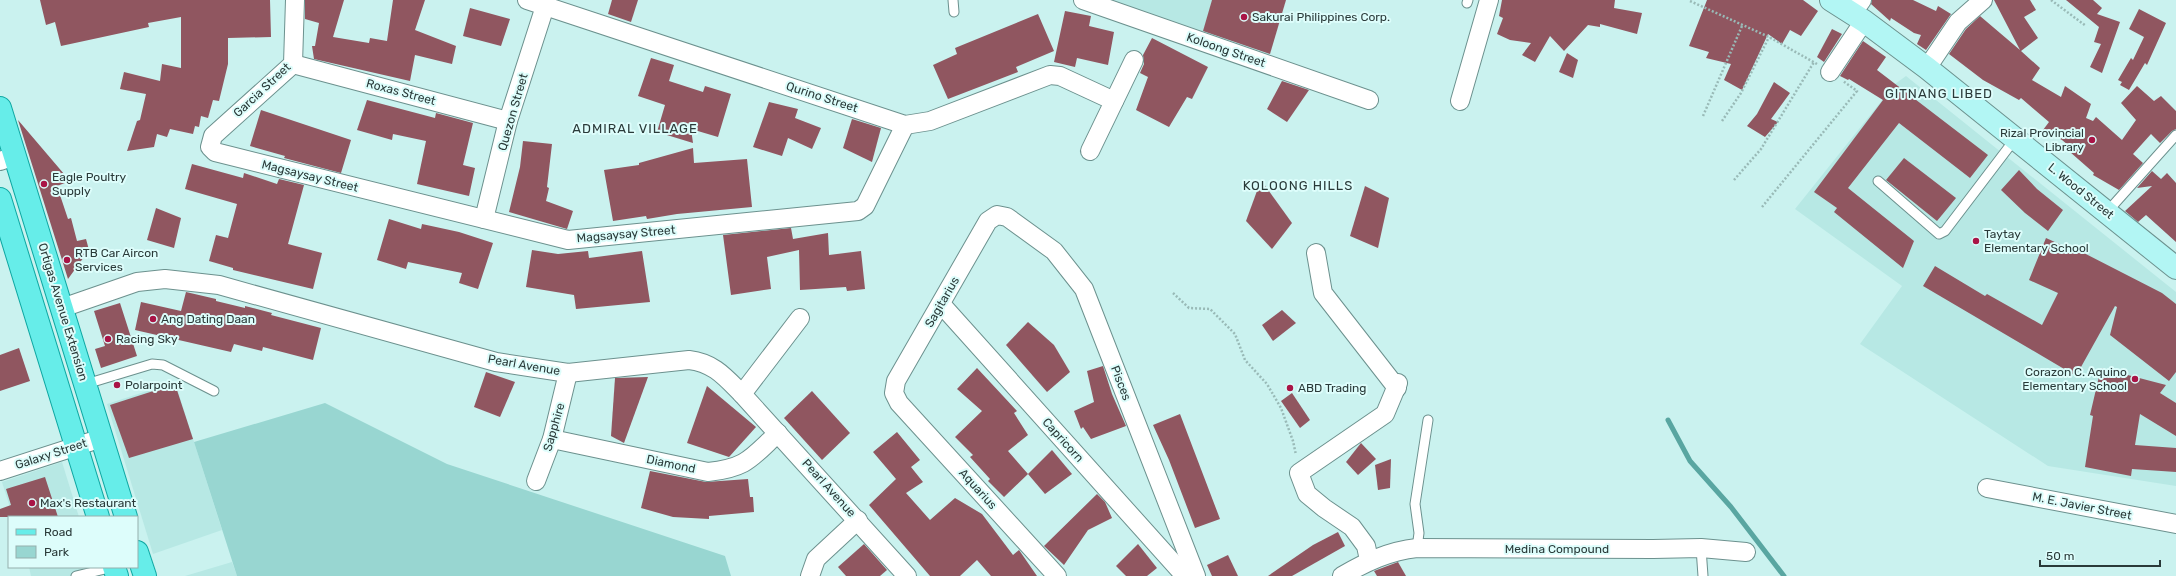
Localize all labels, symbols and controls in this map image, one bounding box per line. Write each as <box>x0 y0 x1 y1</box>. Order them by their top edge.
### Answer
place label: Sakurai Philippines Corp. <box>1252 10 1390 24</box>
marker: Sakurai Philippines Corp. <box>1239 12 1249 22</box>
street label: Koloong Street <box>1185 30 1268 70</box>
street label: Garcia Street <box>231 60 294 120</box>
street label: Quezon Street <box>495 71 531 152</box>
street label: Roxas Street <box>365 76 438 108</box>
street label: Qurino Street <box>784 79 860 115</box>
district label: GITNANG LIBED <box>1885 86 1993 101</box>
district label: ADMIRAL VILLAGE <box>572 121 698 136</box>
place label: Rizal Provincial Library <box>2000 126 2084 154</box>
marker: Rizal Provincial Library <box>2087 135 2097 145</box>
street label: Magsaysay Street <box>260 157 360 195</box>
street label: L. Wood Street <box>2045 160 2117 222</box>
place label: Eagle Poultry Supply <box>52 170 127 198</box>
district label: KOLOONG HILLS <box>1243 178 1353 193</box>
marker: Eagle Poultry Supply <box>39 179 49 189</box>
street label: Magsaysay Street <box>576 223 676 245</box>
place label: Taytay Elementary School <box>1984 227 2089 255</box>
marker: Taytay Elementary School <box>1971 236 1981 246</box>
street label: Ortigas Avenue Extension <box>35 241 91 383</box>
place label: RTB Car Aircon Services <box>75 246 158 274</box>
marker: RTB Car Aircon Services <box>62 255 72 265</box>
street label: Sagitarius <box>922 274 962 330</box>
place label: Ang Dating Daan <box>161 312 255 326</box>
marker: Ang Dating Daan <box>148 314 158 324</box>
place label: Racing Sky <box>116 332 178 346</box>
marker: Racing Sky <box>103 334 113 344</box>
street label: Pearl Avenue <box>487 352 561 378</box>
street label: Pisces <box>1108 364 1134 402</box>
place label: Corazon C. Aquino Elementary School <box>2022 365 2127 393</box>
marker: Corazon C. Aquino Elementary School <box>2130 374 2140 384</box>
place label: Polarpoint <box>125 378 183 392</box>
marker: Polarpoint <box>112 380 122 390</box>
place label: ABD Trading <box>1298 381 1367 395</box>
marker: ABD Trading <box>1285 383 1295 393</box>
street label: Sapphire <box>540 401 568 453</box>
street label: Capricorn <box>1040 415 1086 465</box>
street label: Galaxy Street <box>13 436 89 472</box>
street label: Diamond <box>645 452 697 476</box>
street label: Pearl Avenue <box>799 456 859 520</box>
street label: Aquarius <box>956 466 1000 512</box>
street label: M. E. Javier Street <box>2031 490 2133 523</box>
place label: Max's Restaurant <box>40 496 136 510</box>
marker: Max's Restaurant <box>27 498 37 508</box>
legend <box>8 516 138 568</box>
text: Road <box>44 525 72 539</box>
street label: Medina Compound <box>1505 542 1609 556</box>
scale bar <box>2040 542 2160 568</box>
text: Park <box>44 545 70 559</box>
text: 50 m <box>2046 549 2074 563</box>

